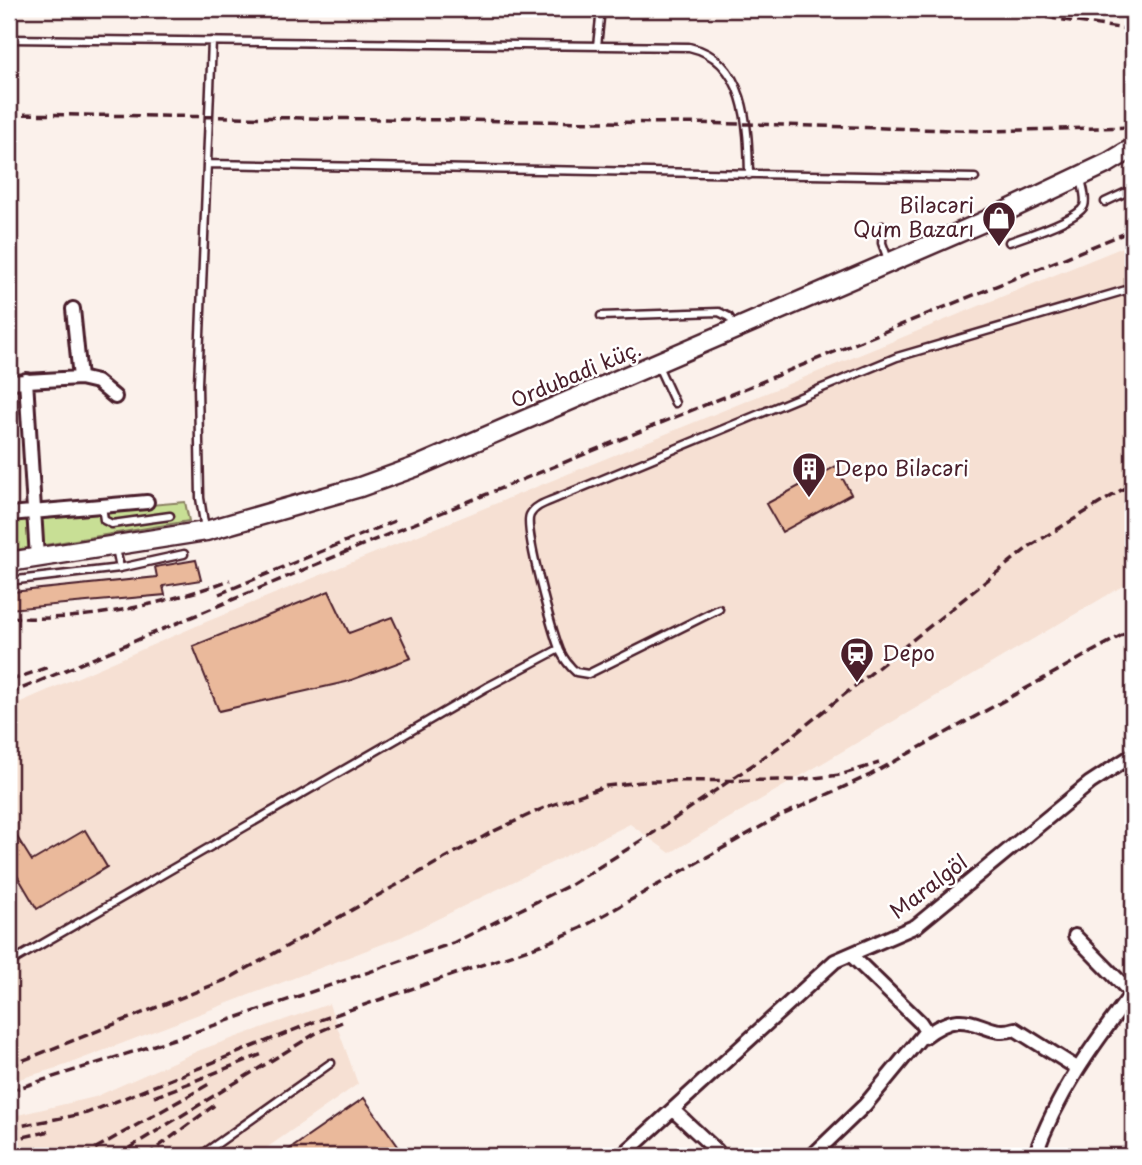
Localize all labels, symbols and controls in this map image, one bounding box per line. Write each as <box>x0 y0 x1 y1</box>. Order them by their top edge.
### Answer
place label: Biləcəri Qum Bazarı <box>853 188 974 244</box>
shop icon: Biləcəri Qum Bazarı <box>980 199 1018 248</box>
street label: Ordubadi küç. <box>505 331 645 415</box>
building icon: Depo Biləcəri <box>790 450 828 499</box>
place label: Depo Biləcəri <box>834 451 969 483</box>
station icon: Depo <box>838 635 876 684</box>
place label: Depo <box>882 636 935 668</box>
street label: Maralgöl <box>882 845 974 925</box>

